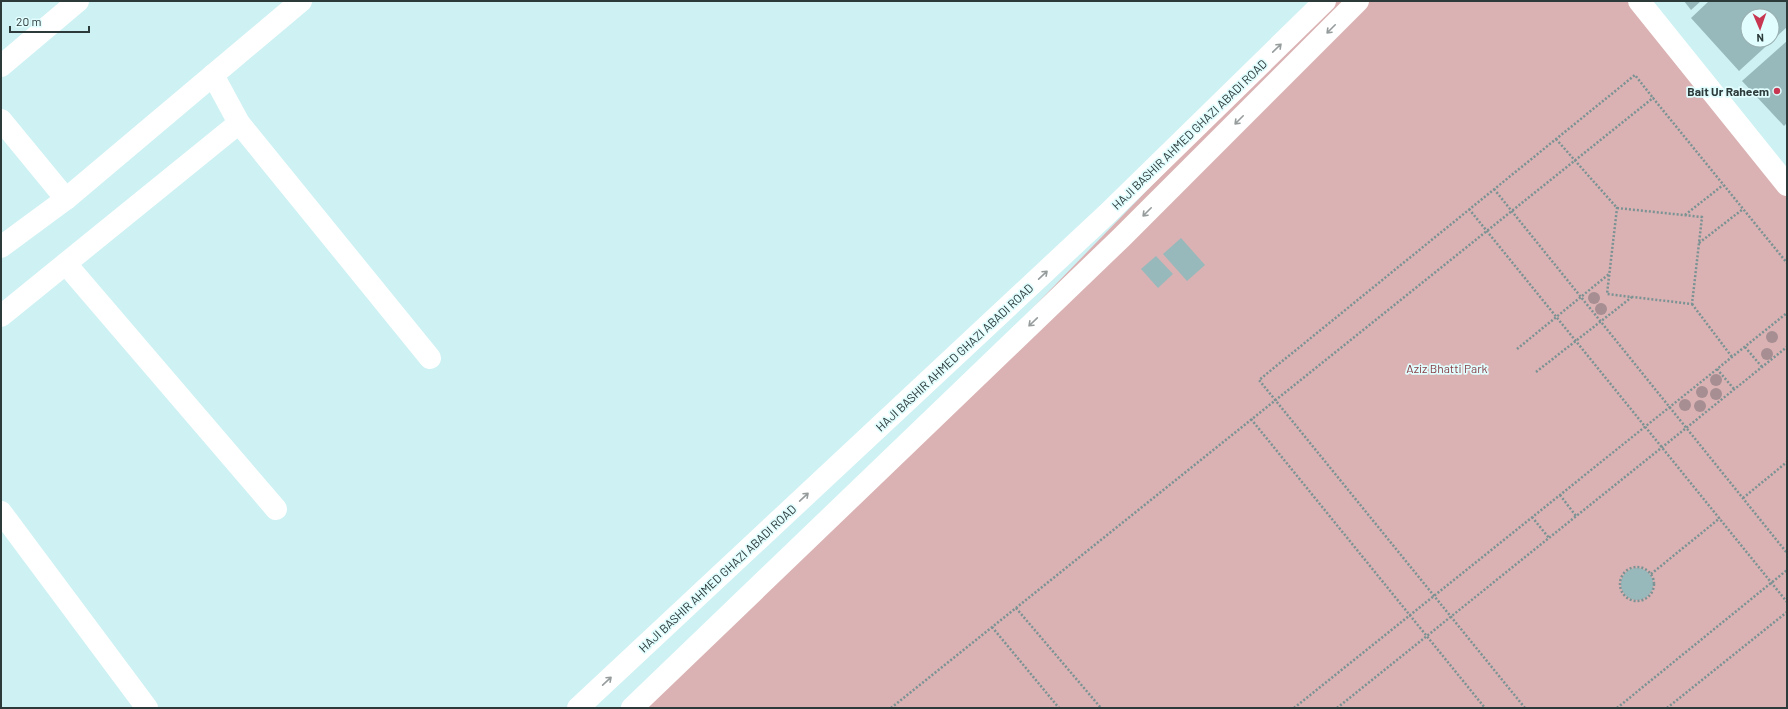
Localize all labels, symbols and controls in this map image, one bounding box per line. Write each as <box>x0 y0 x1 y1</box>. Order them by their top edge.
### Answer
scale bar <box>10 8 89 34</box>
north arrow <box>1740 8 1780 48</box>
text: 20 m <box>16 14 42 28</box>
one-way arrow <box>1326 24 1336 33</box>
text: N <box>1756 32 1764 45</box>
one-way arrow <box>1272 43 1282 53</box>
street label: HAJI BASHIR AHMED GHAZI ABADI ROAD <box>1109 56 1269 212</box>
place label: Bait Ur Raheem <box>1687 84 1769 98</box>
marker: Bait Ur Raheem <box>1772 86 1782 96</box>
one-way arrow <box>1234 115 1244 125</box>
one-way arrow <box>1142 207 1152 217</box>
one-way arrow <box>1037 270 1048 279</box>
street label: HAJI BASHIR AHMED GHAZI ABADI ROAD <box>873 280 1035 434</box>
one-way arrow <box>1028 317 1038 327</box>
park label: Aziz Bhatti Park <box>1406 361 1488 375</box>
one-way arrow <box>799 492 809 502</box>
street label: HAJI BASHIR AHMED GHAZI ABADI ROAD <box>636 501 798 655</box>
one-way arrow <box>602 677 612 686</box>

